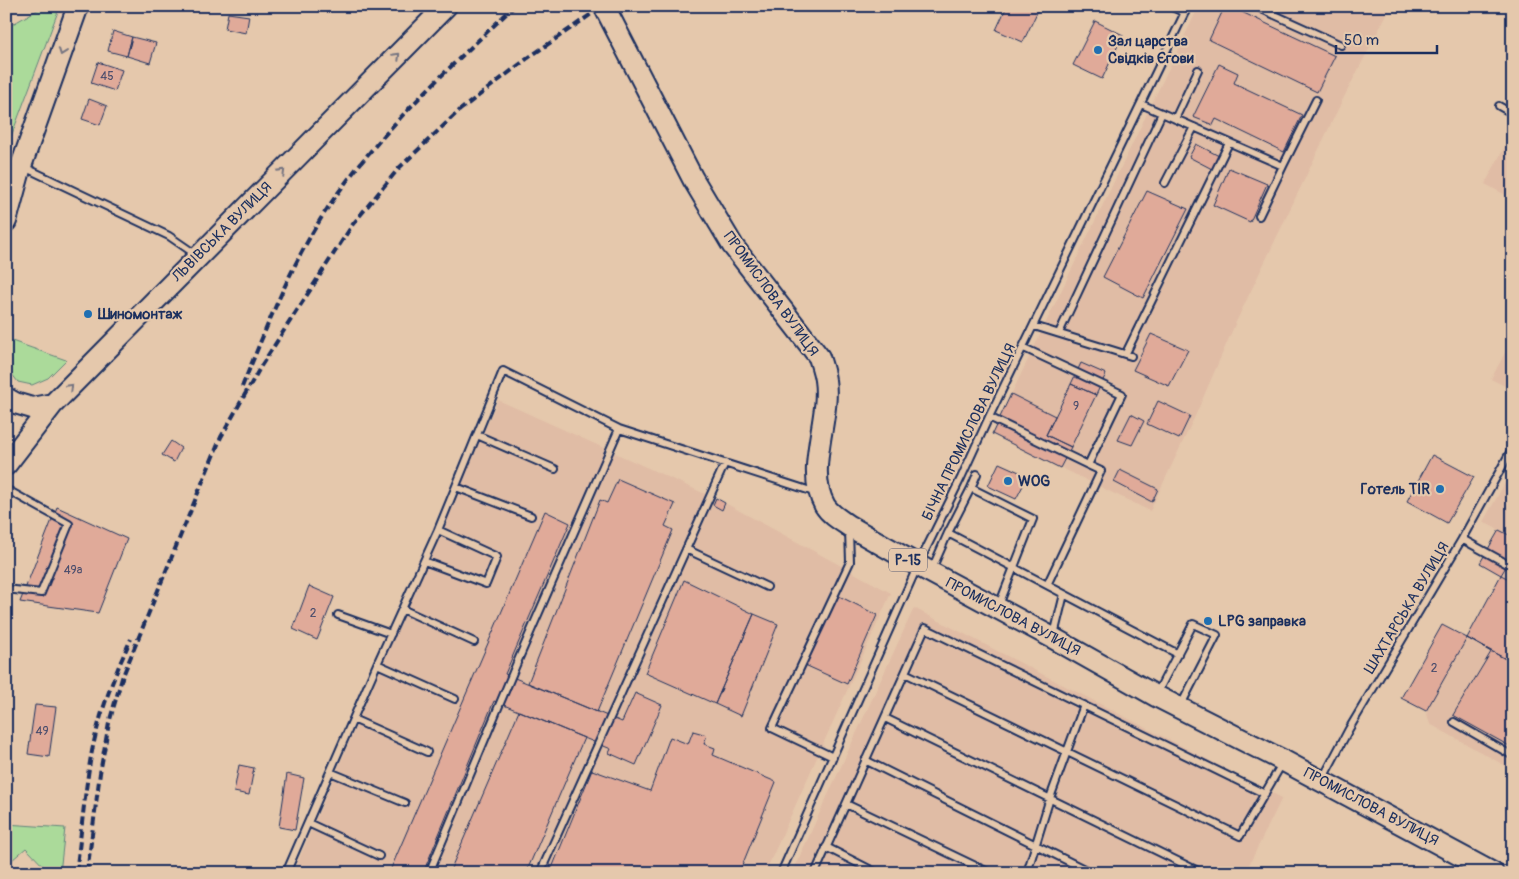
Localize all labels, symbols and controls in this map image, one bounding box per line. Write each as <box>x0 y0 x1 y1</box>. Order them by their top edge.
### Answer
scale bar <box>1336 22 1438 54</box>
text: 50 m <box>1344 31 1379 50</box>
place label: Зал царства Свідків Єгови <box>1108 32 1194 68</box>
marker: Зал царства Свідків Єгови <box>1092 44 1104 56</box>
one-way arrow <box>58 47 68 56</box>
one-way arrow <box>391 53 400 62</box>
house number: 45 <box>100 69 114 84</box>
one-way arrow <box>277 168 286 177</box>
street label: ЛЬВІВСЬКА ВУЛИЦЯ <box>167 178 276 287</box>
street label: ПРОМИСЛОВА ВУЛИЦЯ <box>719 228 823 360</box>
place label: Шиномонтаж <box>97 305 182 324</box>
marker: Шиномонтаж <box>82 308 94 320</box>
street label: БІЧНА ПРОМИСЛОВА ВУЛИЦЯ <box>918 340 1020 524</box>
one-way arrow <box>64 384 73 393</box>
house number: 9 <box>1073 399 1079 414</box>
place label: WOG <box>1018 472 1050 491</box>
marker: WOG <box>1002 475 1014 487</box>
place label: Готель TIR <box>1361 480 1430 499</box>
marker: Готель TIR <box>1434 483 1446 495</box>
street label: ШАХТАРСЬКА ВУЛИЦЯ <box>1360 539 1454 677</box>
road number: Р-15 <box>889 548 927 572</box>
house number: 49а <box>64 563 83 578</box>
street label: ПРОМИСЛОВА ВУЛИЦЯ <box>942 573 1084 661</box>
house number: 2 <box>310 606 317 621</box>
place label: LPG заправка <box>1218 612 1306 631</box>
marker: LPG заправка <box>1202 615 1214 627</box>
house number: 2 <box>1431 661 1438 676</box>
house number: 49 <box>35 724 49 739</box>
street label: ПРОМИСЛОВА ВУЛИЦЯ <box>1300 763 1442 851</box>

